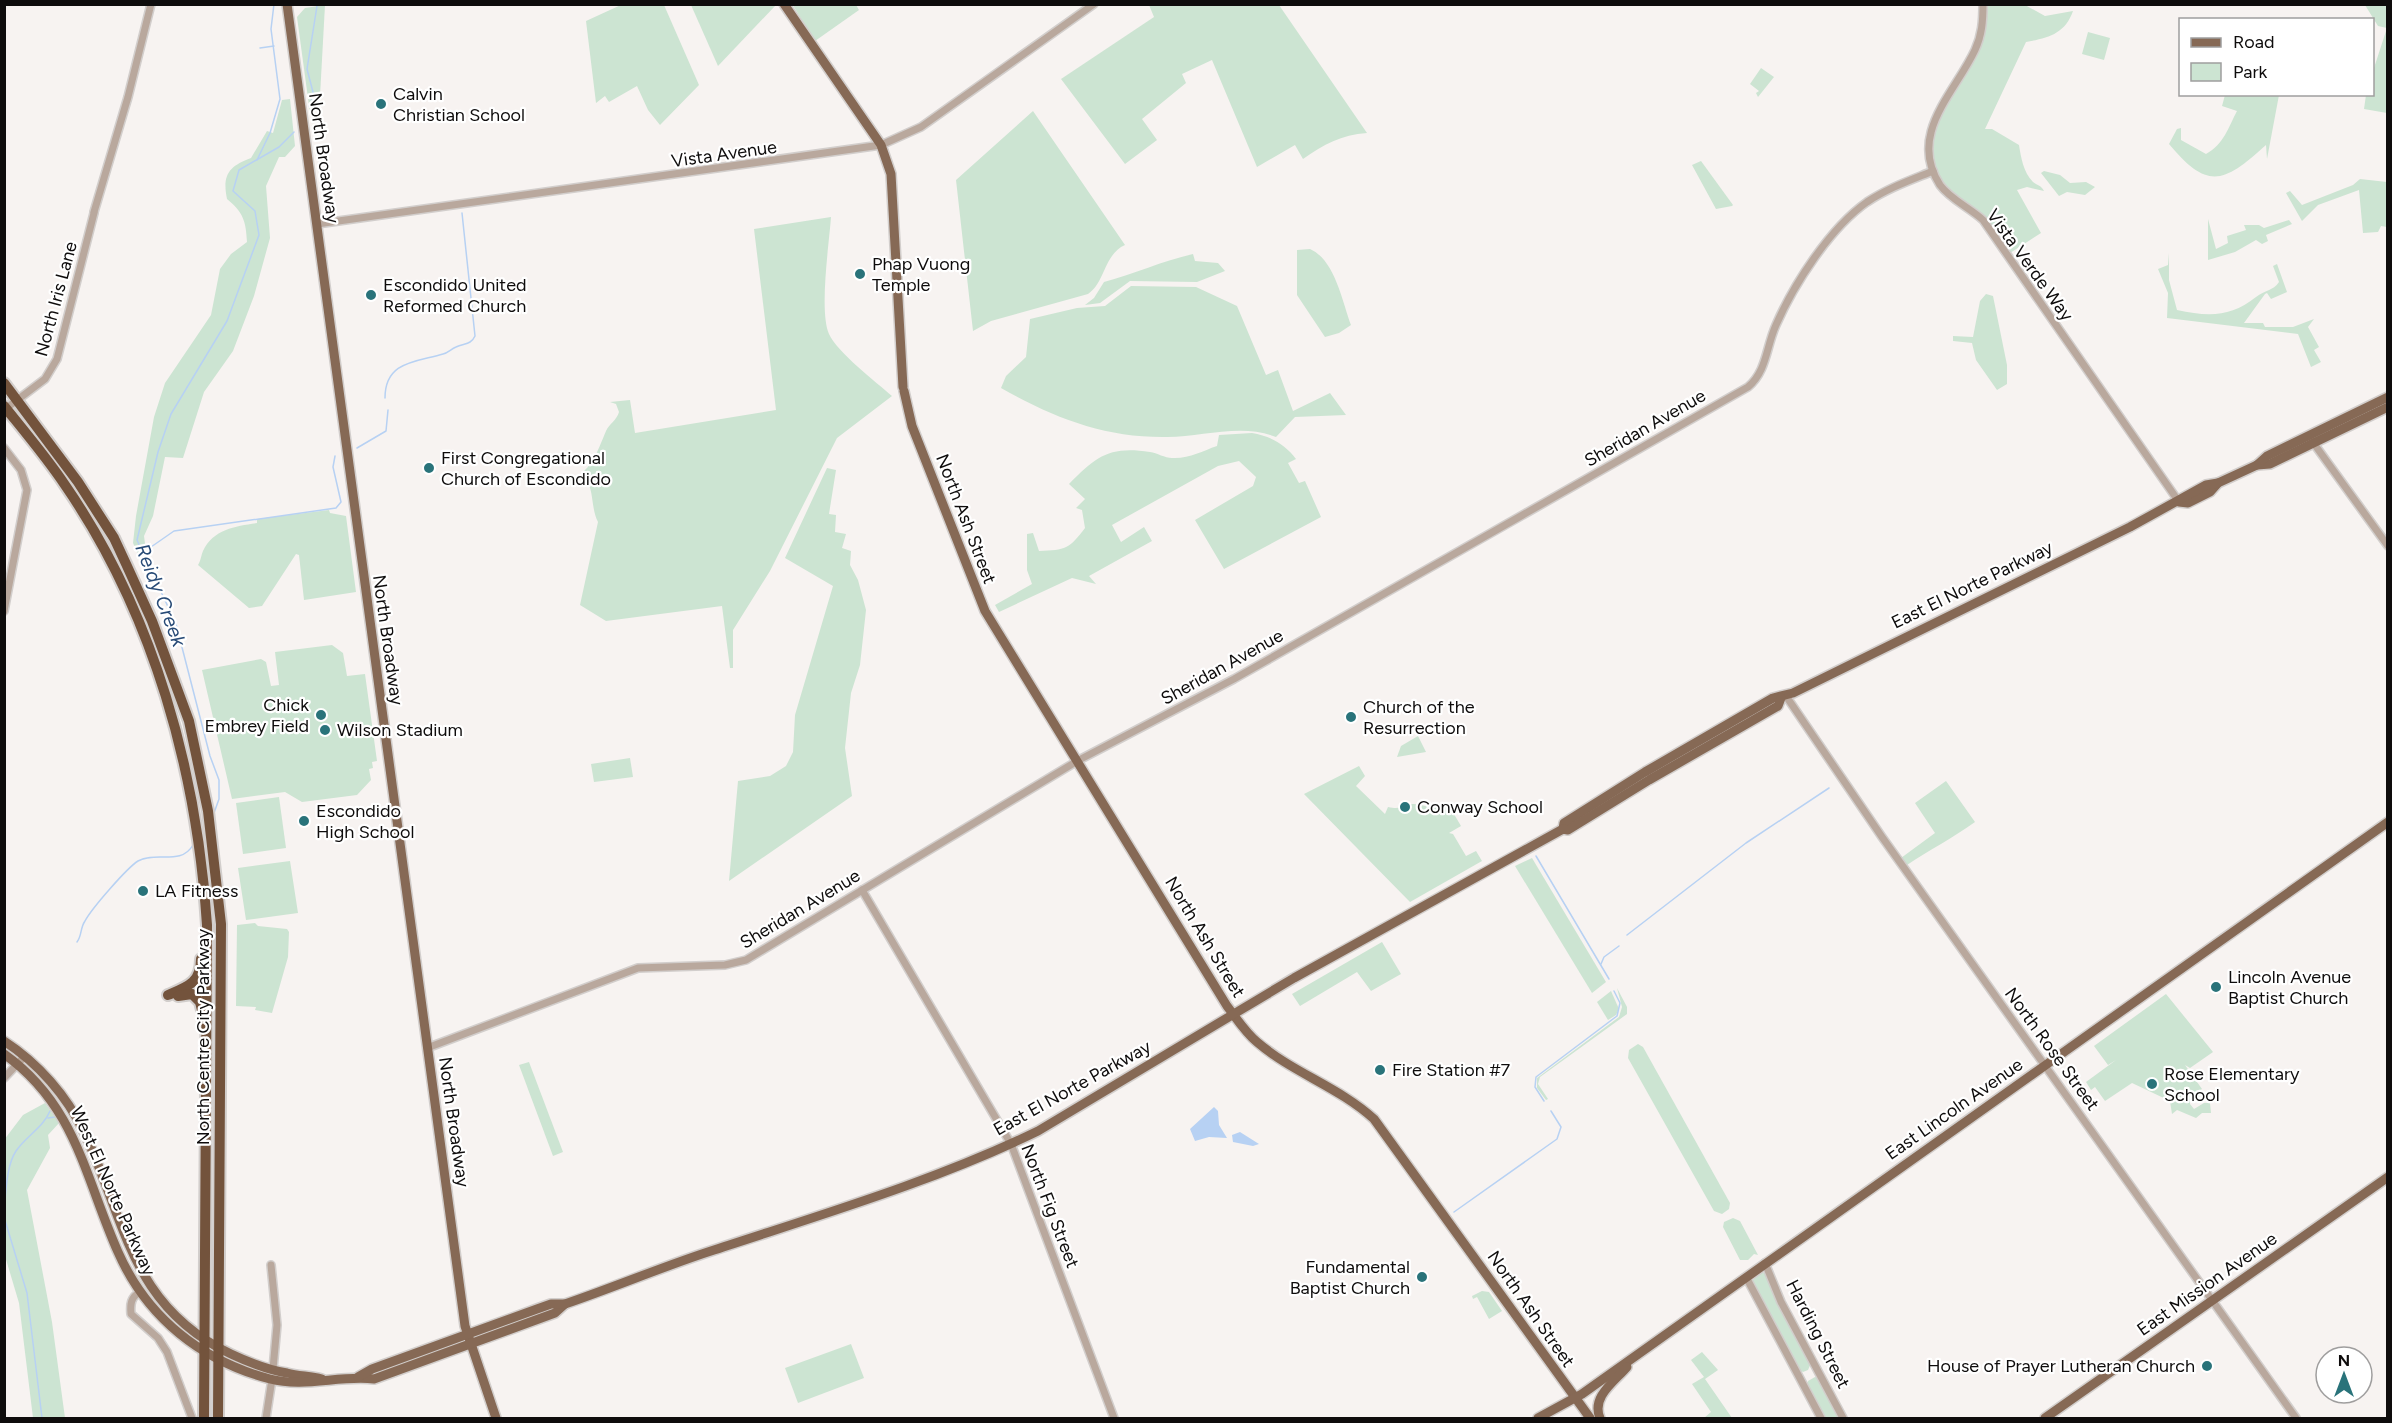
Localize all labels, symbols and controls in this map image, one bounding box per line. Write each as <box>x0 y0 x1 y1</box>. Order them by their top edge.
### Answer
legend <box>2179 18 2374 96</box>
text: Road <box>2233 31 2274 53</box>
text: Park <box>2233 61 2268 83</box>
place label: Calvin Christian School <box>393 83 525 126</box>
street label: North Broadway <box>304 91 344 225</box>
marker: Calvin Christian School <box>374 97 388 111</box>
street label: Vista Avenue <box>670 136 778 172</box>
street label: Vista Verde Way <box>1982 205 2078 326</box>
street label: North Iris Lane <box>30 239 82 359</box>
place label: Phap Vuong Temple <box>872 253 970 296</box>
marker: Phap Vuong Temple <box>853 267 867 281</box>
place label: Escondido United Reformed Church <box>383 274 527 317</box>
marker: Escondido United Reformed Church <box>364 288 378 302</box>
street label: Sheridan Avenue <box>1580 384 1710 472</box>
place label: First Congregational Church of Escondido <box>441 447 611 490</box>
street label: North Ash Street <box>931 451 1001 587</box>
marker: First Congregational Church of Escondido <box>422 461 436 475</box>
street label: East El Norte Parkway <box>1888 536 2057 634</box>
water label: Reidy Creek <box>130 540 192 651</box>
street label: North Broadway <box>368 573 408 707</box>
street label: Sheridan Avenue <box>1157 624 1287 710</box>
place label: Chick Embrey Field <box>205 694 309 737</box>
place label: Church of the Resurrection <box>1363 696 1475 739</box>
marker: Chick Embrey Field <box>314 708 328 722</box>
marker: Church of the Resurrection <box>1344 710 1358 724</box>
place label: Wilson Stadium <box>337 719 463 741</box>
marker: Wilson Stadium <box>318 723 332 737</box>
place label: Conway School <box>1417 796 1543 818</box>
place label: Escondido High School <box>316 800 414 843</box>
marker: Conway School <box>1398 800 1412 814</box>
marker: Escondido High School <box>297 814 311 828</box>
street label: Sheridan Avenue <box>736 864 864 954</box>
street label: North Ash Street <box>1160 873 1250 1002</box>
place label: LA Fitness <box>155 880 238 902</box>
marker: LA Fitness <box>136 884 150 898</box>
street label: North Centre City Parkway <box>192 928 214 1145</box>
place label: Lincoln Avenue Baptist Church <box>2228 966 2351 1009</box>
marker: Lincoln Avenue Baptist Church <box>2209 980 2223 994</box>
street label: North Rose Street <box>2000 983 2104 1115</box>
street label: East El Norte Parkway <box>989 1035 1155 1140</box>
street label: East Lincoln Avenue <box>1881 1053 2027 1165</box>
street label: North Broadway <box>434 1055 474 1189</box>
place label: Fire Station #7 <box>1392 1059 1511 1081</box>
marker: Fire Station #7 <box>1373 1063 1387 1077</box>
place label: Rose Elementary School <box>2164 1063 2300 1106</box>
marker: Rose Elementary School <box>2145 1077 2159 1091</box>
street label: West El Norte Parkway <box>66 1103 161 1280</box>
street label: North Fig Street <box>1016 1141 1084 1271</box>
street label: East Mission Avenue <box>2133 1227 2281 1341</box>
street label: North Ash Street <box>1483 1246 1579 1372</box>
place label: Fundamental Baptist Church <box>1290 1256 1410 1299</box>
marker: Fundamental Baptist Church <box>1415 1270 1429 1284</box>
street label: Harding Street <box>1781 1276 1855 1392</box>
north arrow <box>2314 1345 2374 1405</box>
text: N <box>2338 1351 2350 1370</box>
place label: House of Prayer Lutheran Church <box>1927 1355 2195 1377</box>
marker: House of Prayer Lutheran Church <box>2200 1359 2214 1373</box>

